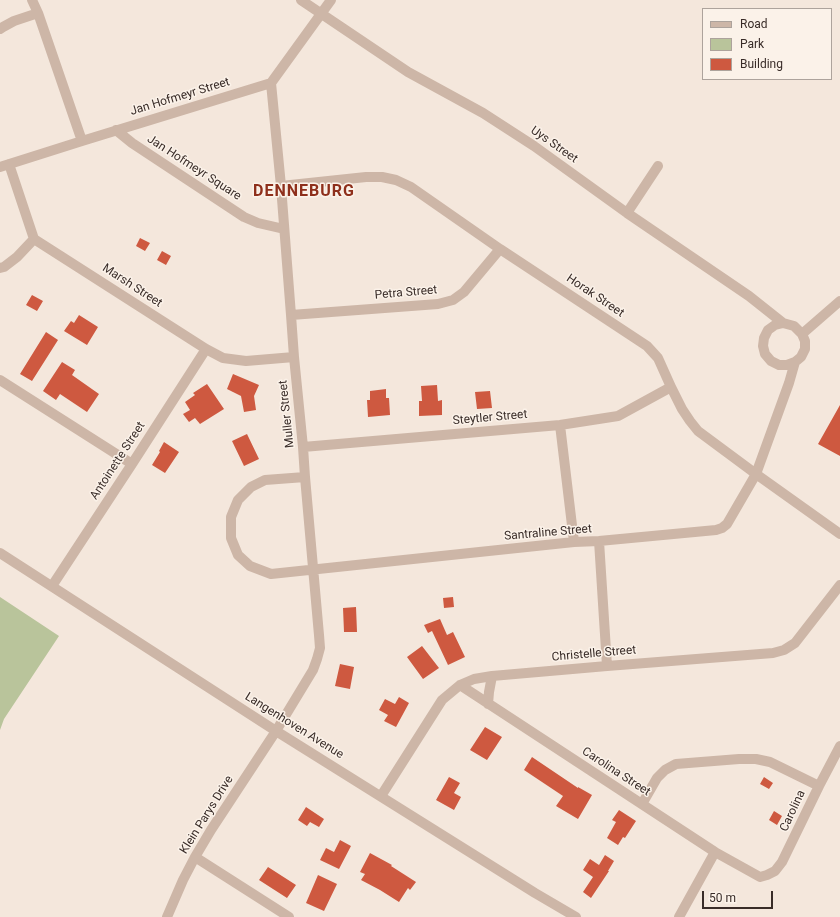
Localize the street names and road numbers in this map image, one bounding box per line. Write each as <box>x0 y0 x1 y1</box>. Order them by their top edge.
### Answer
street label: Jan Hofmeyr Street <box>128 75 232 119</box>
street label: Uys Street <box>528 124 580 166</box>
street label: Jan Hofmeyr Square <box>144 132 244 204</box>
street label: Marsh Street <box>99 261 165 311</box>
street label: Horak Street <box>563 271 627 321</box>
street label: Petra Street <box>374 283 438 303</box>
street label: Muller Street <box>276 379 298 449</box>
street label: Steytler Street <box>452 408 528 428</box>
street label: Antoinette Street <box>87 419 149 503</box>
street label: Santraline Street <box>504 522 592 544</box>
street label: Christelle Street <box>551 643 637 665</box>
street label: Langenhoven Avenue <box>242 690 346 762</box>
street label: Carolina Street <box>579 745 653 799</box>
street label: Klein Parys Drive <box>177 773 237 857</box>
street label: Carolina <box>777 788 809 834</box>

